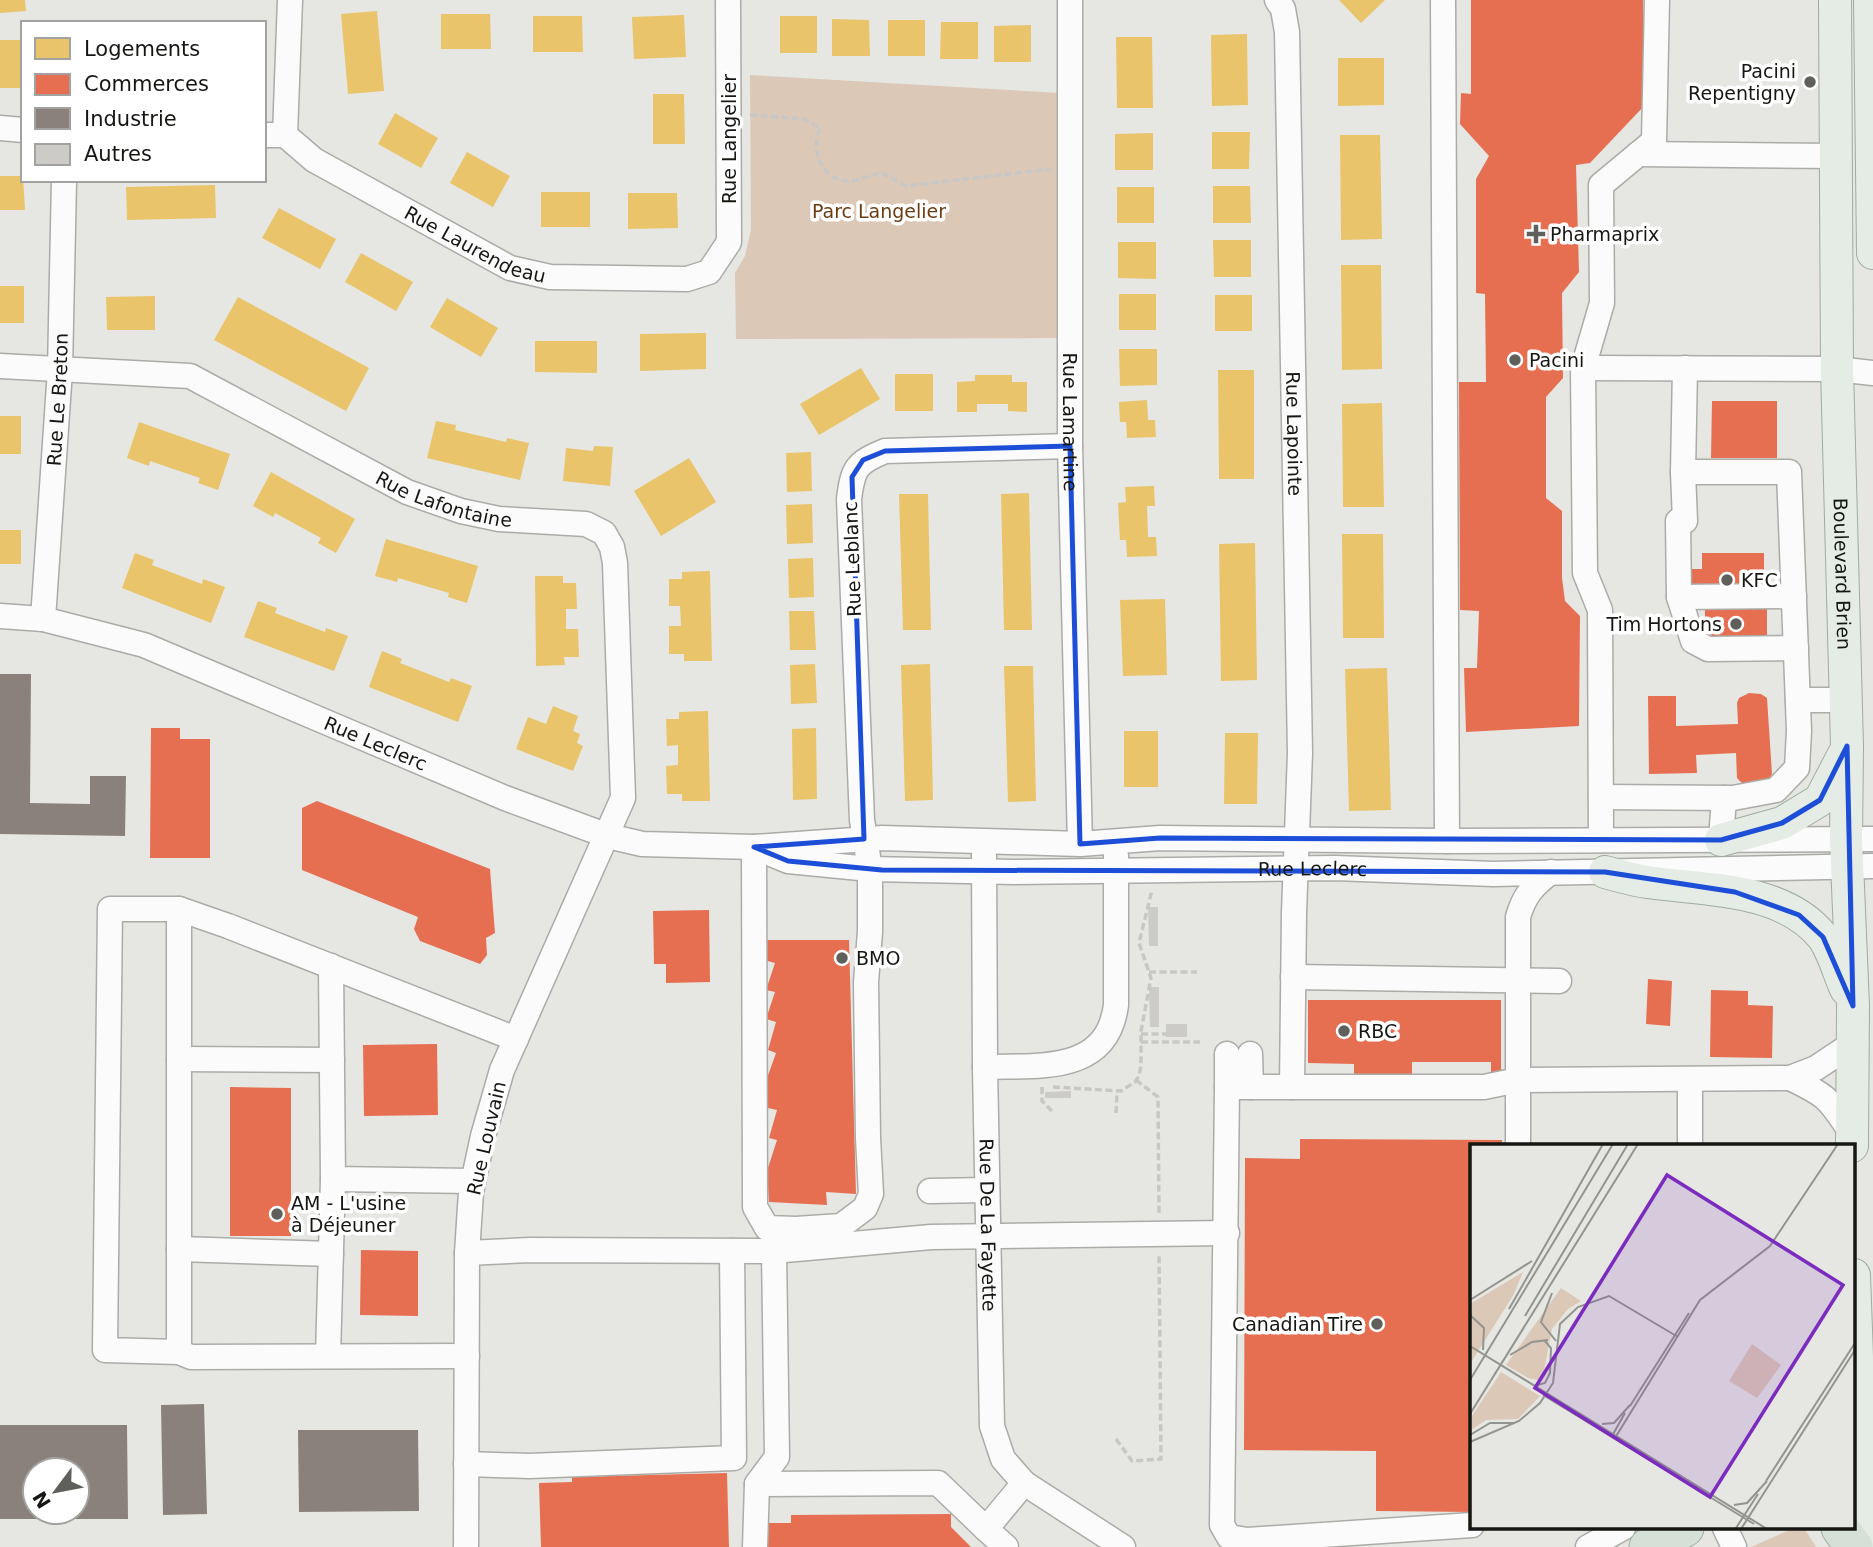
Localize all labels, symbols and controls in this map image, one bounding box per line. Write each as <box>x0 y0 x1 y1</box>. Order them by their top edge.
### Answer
legend <box>21 21 266 182</box>
text: Logements <box>84 37 200 61</box>
place label: Pacini Repentigny <box>1688 60 1796 104</box>
text: Commerces <box>84 72 209 96</box>
street label: Rue Langelier <box>718 74 740 204</box>
marker: Pacini Repentigny <box>1802 74 1818 90</box>
text: Industrie <box>84 107 177 131</box>
text: Autres <box>84 142 152 166</box>
park label: Parc Langelier <box>812 200 946 222</box>
street label: Rue Laurendeau <box>401 201 548 287</box>
place label: Pharmaprix <box>1550 223 1659 245</box>
marker: Pharmaprix <box>1528 226 1544 242</box>
street label: Rue Le Breton <box>42 333 72 467</box>
place label: Pacini <box>1529 349 1584 371</box>
marker: Pacini <box>1507 352 1523 368</box>
street label: Rue Lamartine <box>1059 353 1082 492</box>
street label: Rue Lapointe <box>1282 371 1306 496</box>
street label: Rue Lafontaine <box>372 466 513 531</box>
street label: Boulevard Brien <box>1829 498 1855 650</box>
street label: Rue Leblanc <box>839 501 865 617</box>
place label: KFC <box>1741 569 1778 591</box>
marker: KFC <box>1719 572 1735 588</box>
place label: Tim Hortons <box>1605 613 1722 635</box>
marker: Tim Hortons <box>1728 616 1744 632</box>
street label: Rue Leclerc <box>321 712 430 775</box>
street label: Rue Leclerc <box>1258 857 1368 880</box>
place label: BMO <box>856 947 900 969</box>
marker: BMO <box>834 950 850 966</box>
place label: RBC <box>1358 1020 1397 1042</box>
marker: RBC <box>1336 1023 1352 1039</box>
street label: Rue Louvain <box>462 1079 510 1197</box>
street label: Rue De La Fayette <box>975 1138 1001 1312</box>
inset map <box>1470 1144 1856 1530</box>
place label: AM - L'usine à Déjeuner <box>291 1192 406 1236</box>
marker: AM - L'usine à Déjeuner <box>269 1206 285 1222</box>
place label: Canadian Tire <box>1232 1313 1363 1335</box>
marker: Canadian Tire <box>1369 1316 1385 1332</box>
north arrow <box>21 1456 91 1526</box>
text: N <box>28 1487 55 1513</box>

